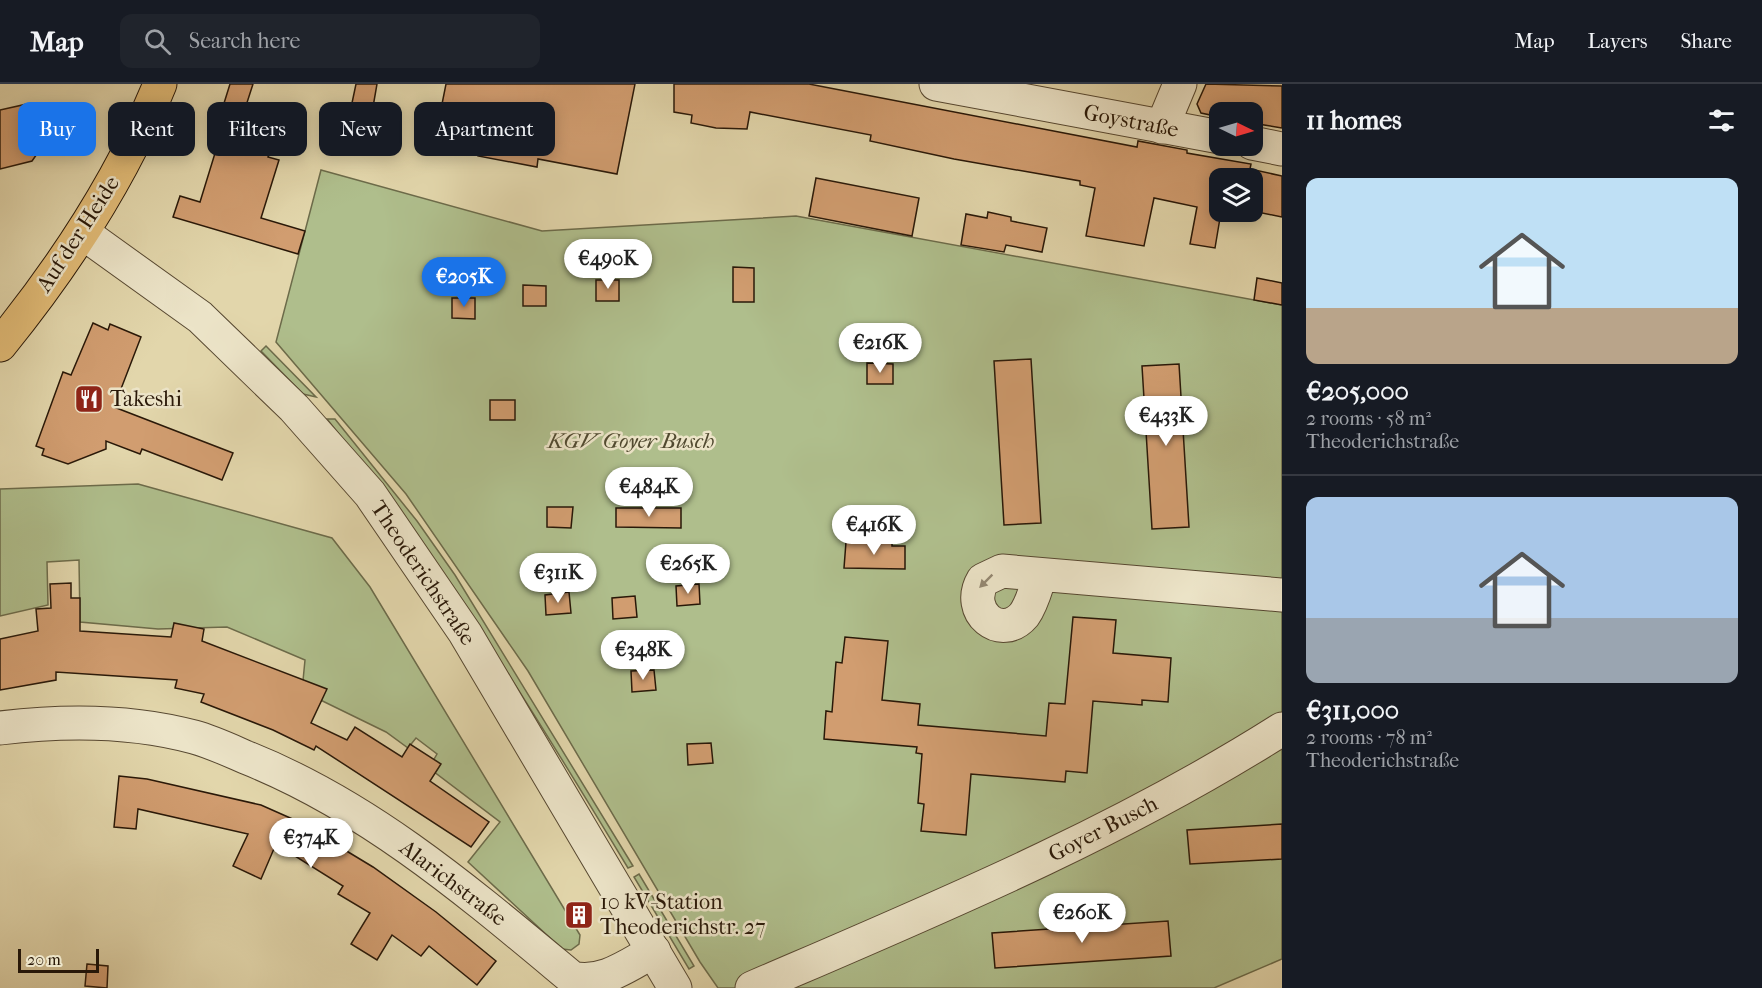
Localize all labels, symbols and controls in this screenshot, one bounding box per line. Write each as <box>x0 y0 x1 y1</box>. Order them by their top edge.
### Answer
search box <box>120 14 540 68</box>
text: Map <box>30 25 84 58</box>
icon: search <box>141 25 174 58</box>
text: Search here <box>189 28 300 54</box>
text: Map <box>1514 29 1555 53</box>
text: Layers <box>1588 29 1647 53</box>
text: Share <box>1680 29 1732 53</box>
street label: Goystraße <box>1081 99 1181 143</box>
chip: Buy <box>18 102 96 156</box>
chip: Rent <box>108 102 195 156</box>
chip: Filters <box>207 102 307 156</box>
chip: New <box>319 102 402 156</box>
chip: Apartment <box>414 102 555 156</box>
north arrow <box>1209 102 1263 156</box>
map controls <box>1209 102 1263 222</box>
icon: filters <box>1705 104 1738 137</box>
text: 11 homes <box>1306 105 1402 136</box>
button: layers <box>1209 168 1263 222</box>
street label: Auf der Heide <box>30 171 125 298</box>
icon: home <box>1468 217 1576 325</box>
pin: €490K <box>566 239 650 290</box>
text: €490K <box>578 247 638 270</box>
pin: €205K <box>422 257 506 308</box>
text: €205K <box>436 265 492 288</box>
pin: €216K <box>838 323 922 374</box>
text: €216K <box>853 331 907 354</box>
text: €205,000 <box>1306 376 1409 407</box>
restaurant icon: Takeshi <box>73 383 105 415</box>
place label: Takeshi <box>110 386 182 412</box>
pin: €433K <box>1124 396 1208 447</box>
text: €433K <box>1139 404 1193 427</box>
text: 2 rooms · 58 m² <box>1306 407 1431 430</box>
park label: KGV Goyer Busch <box>546 428 714 454</box>
text: Theoderichstraße <box>1306 430 1459 453</box>
pin: €484K <box>607 467 691 518</box>
text: €484K <box>619 475 679 498</box>
street label: Theoderichstraße <box>365 496 481 650</box>
pin: €416K <box>832 505 916 556</box>
text: €416K <box>846 513 902 536</box>
icon: home <box>1468 536 1576 644</box>
pin: €265K <box>646 544 730 595</box>
text: €265K <box>660 552 716 575</box>
pin: €311K <box>516 553 600 604</box>
text: €311K <box>534 561 582 584</box>
one-way arrow <box>979 573 993 588</box>
pin: €348K <box>601 630 685 681</box>
text: €348K <box>615 638 671 661</box>
text: €311,000 <box>1306 695 1399 726</box>
text: 2 rooms · 78 m² <box>1306 726 1432 749</box>
text: Theoderichstraße <box>1306 749 1459 772</box>
street label: Goyer Busch <box>1044 790 1163 868</box>
pin: €374K <box>269 818 353 869</box>
text: €374K <box>283 826 339 849</box>
street label: Alarichstraße <box>394 834 511 932</box>
place label: 10 kV-Station Theoderichstr. 27 <box>600 889 766 940</box>
pin: €260K <box>1040 893 1124 944</box>
building icon: 10 kV-Station Theoderichstr. 27 <box>563 899 595 931</box>
text: €260K <box>1053 901 1111 924</box>
scale bar <box>18 946 99 974</box>
text: 20 m <box>27 950 61 969</box>

